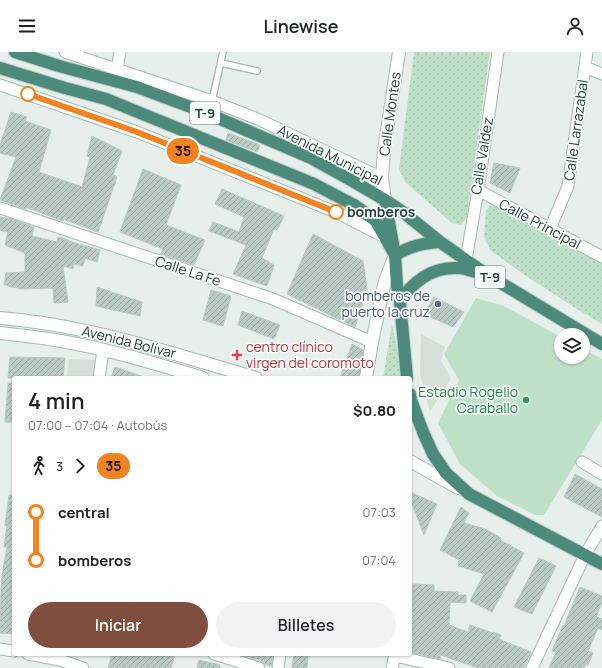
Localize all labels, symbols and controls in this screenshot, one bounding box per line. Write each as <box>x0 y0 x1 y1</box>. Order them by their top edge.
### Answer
text: Linewise <box>264 14 338 38</box>
icon: menu <box>16 15 38 37</box>
icon: person <box>564 15 586 37</box>
street label: Calle Montes <box>374 71 405 157</box>
street label: Calle Larrazabal <box>559 78 592 182</box>
unlabelled marker <box>20 86 36 102</box>
road number: T-9 <box>190 102 220 124</box>
street label: Calle Valdez <box>466 116 497 196</box>
street label: Avenida Municipal <box>275 120 386 189</box>
line badge: 35 <box>165 138 201 164</box>
text: 35 <box>175 141 191 160</box>
street label: Calle Principal <box>496 194 585 253</box>
place label: bomberos <box>347 202 416 221</box>
marker: bomberos <box>328 204 344 220</box>
street label: Calle La Fe <box>153 251 223 290</box>
road number: T-9 <box>475 266 505 288</box>
place label: bomberos de puerto la cruz <box>341 286 430 321</box>
marker: bomberos de puerto la cruz <box>433 299 443 309</box>
street label: Avenida Bolívar <box>80 321 178 362</box>
map controls <box>554 328 590 364</box>
button: layers <box>554 328 590 364</box>
place label: centro clínico virgen del coromoto <box>246 337 374 372</box>
marker: centro clínico virgen del coromoto <box>231 349 243 361</box>
place label: Estadio Rogelio Caraballo <box>418 382 518 417</box>
text: 4 min <box>28 386 84 416</box>
marker: Estadio Rogelio Caraballo <box>521 395 531 405</box>
text: $0.80 <box>353 400 396 421</box>
text: 07:00 – 07:04 · Autobús <box>28 416 167 434</box>
icon: walk <box>28 455 50 477</box>
icon: forward <box>69 455 91 477</box>
text: 35 <box>105 456 122 475</box>
text: 3 <box>56 457 63 475</box>
text: central <box>58 502 110 523</box>
text: 07:03 <box>363 503 396 521</box>
text: bomberos <box>58 550 131 571</box>
text: 07:04 <box>362 551 396 569</box>
button: Iniciar <box>28 602 208 648</box>
button: Billetes <box>216 602 396 648</box>

